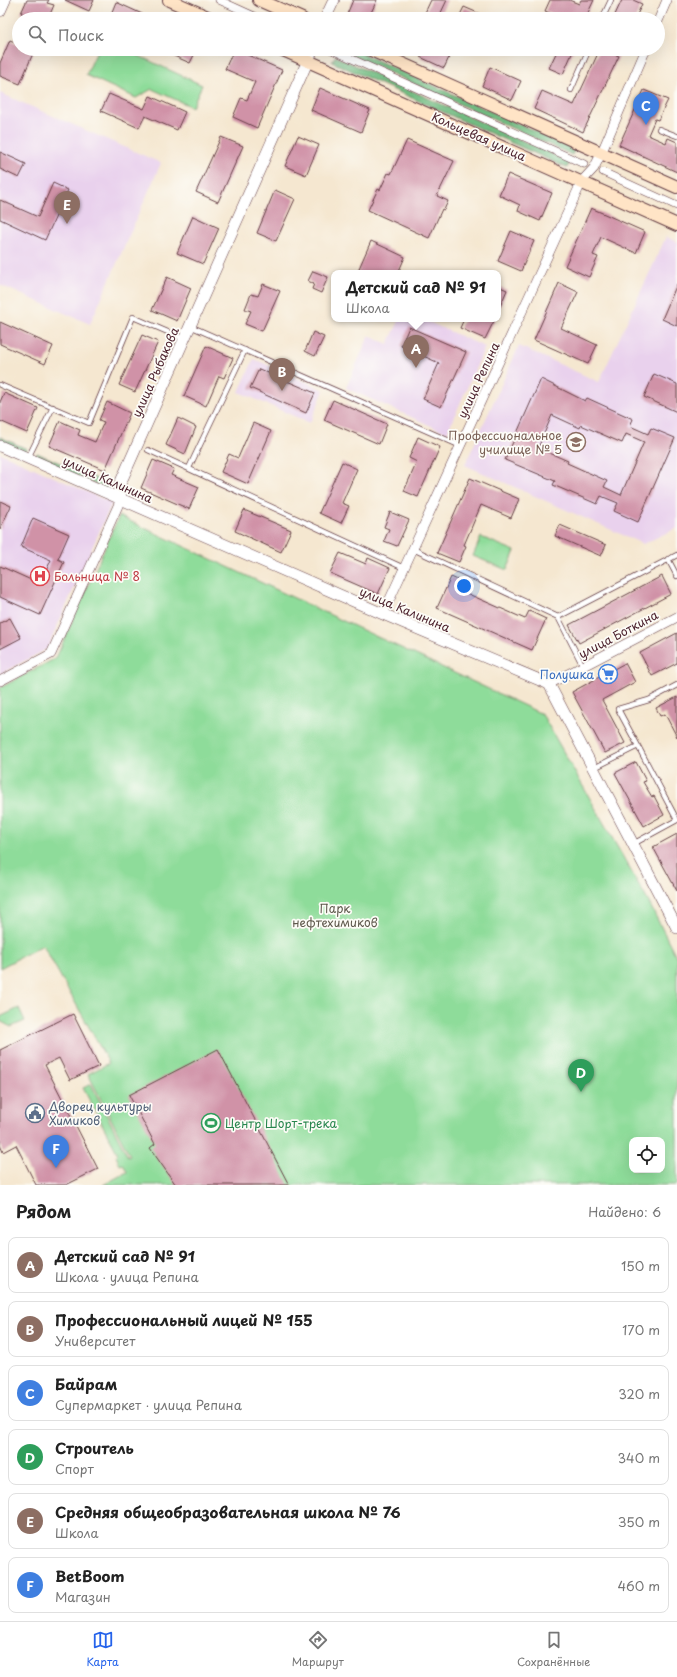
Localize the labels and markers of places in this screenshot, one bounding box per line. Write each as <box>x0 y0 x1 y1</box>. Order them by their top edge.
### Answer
pin: C <box>633 92 659 125</box>
pin: E <box>54 191 80 224</box>
pin: A <box>403 335 429 368</box>
pin: B <box>269 358 295 391</box>
place label: Профессиональное училище № 5 <box>448 426 562 458</box>
school or university icon: Профессиональное училище № 5 <box>565 431 587 453</box>
hospital icon: Больница № 8 <box>29 565 51 587</box>
place label: Больница № 8 <box>54 567 140 585</box>
supermarket icon: Полушка <box>597 663 619 685</box>
place label: Полушка <box>540 665 594 683</box>
pin: D <box>568 1059 594 1092</box>
place label: Дворец культуры Химиков <box>48 1097 152 1129</box>
public building icon: Дворец культуры Химиков <box>24 1102 46 1124</box>
sports icon: Центр Шорт-трека <box>200 1112 222 1134</box>
place label: Центр Шорт-трека <box>225 1114 337 1132</box>
pin: F <box>43 1135 69 1168</box>

